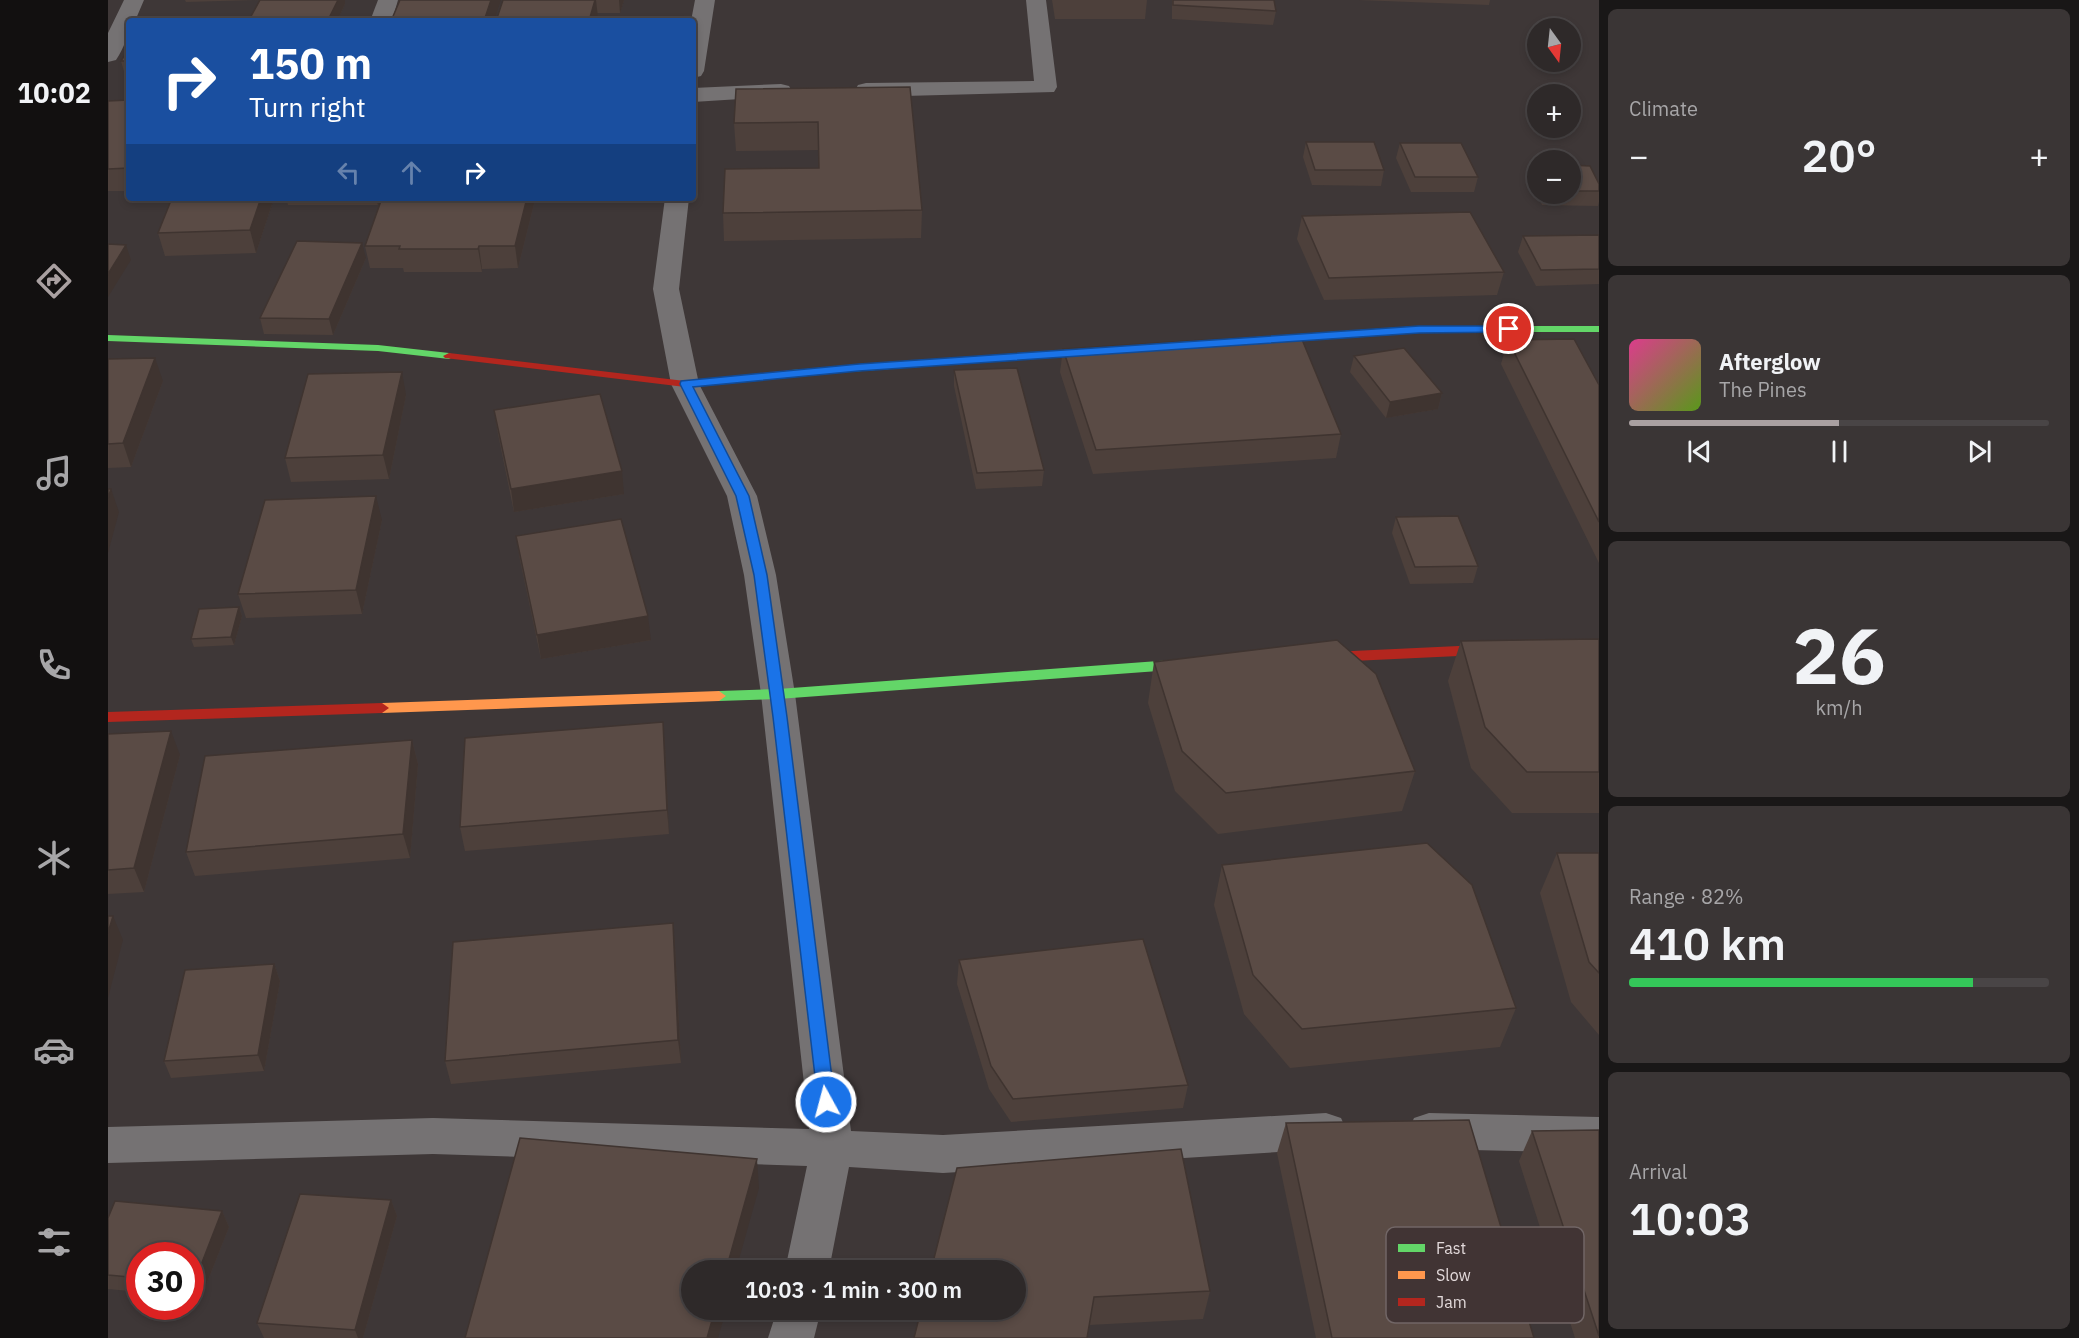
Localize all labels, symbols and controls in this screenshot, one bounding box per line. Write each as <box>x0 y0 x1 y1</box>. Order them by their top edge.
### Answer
north arrow <box>1527 18 1581 72</box>
map controls <box>1527 18 1581 204</box>
text: 150 m <box>249 36 372 91</box>
icon: right <box>150 42 228 120</box>
text: 10:02 <box>17 75 91 110</box>
button: + <box>1527 84 1581 138</box>
text: Turn right <box>249 89 366 124</box>
text: Climate <box>1629 95 1698 122</box>
text: 20° <box>1801 126 1877 184</box>
text: − <box>1629 134 1649 177</box>
text: + <box>2029 134 2049 177</box>
button: − <box>1527 150 1581 204</box>
icon: left <box>332 156 365 189</box>
icon: ahead <box>395 156 428 189</box>
icon: right <box>458 156 491 189</box>
icon: directions <box>33 260 75 302</box>
pin <box>1483 303 1534 354</box>
icon: arrive <box>1492 312 1525 345</box>
text: Afterglow <box>1719 347 1821 376</box>
text: The Pines <box>1719 376 1807 403</box>
icon: previous <box>1683 435 1716 468</box>
icon: pause <box>1823 435 1856 468</box>
icon: next <box>1963 435 1996 468</box>
icon: music <box>33 452 75 494</box>
text: 26 <box>1792 604 1886 705</box>
icon: phone <box>33 644 75 686</box>
text: km/h <box>1815 694 1863 721</box>
icon: climate <box>33 837 75 879</box>
text: Range · 82% <box>1629 883 1744 910</box>
text: 410 km <box>1629 914 1786 972</box>
icon: car <box>33 1029 75 1071</box>
position arrow <box>794 1070 858 1134</box>
text: Arrival <box>1629 1158 1687 1185</box>
text: 10:03 <box>1629 1189 1751 1247</box>
icon: filters <box>33 1221 75 1263</box>
legend <box>1386 1227 1584 1323</box>
text: Fast <box>1436 1238 1466 1258</box>
speed limit sign: 30 <box>126 1242 204 1320</box>
text: Slow <box>1436 1265 1471 1285</box>
text: 10:03 · 1 min · 300 m <box>745 1275 962 1304</box>
text: Jam <box>1436 1292 1467 1312</box>

